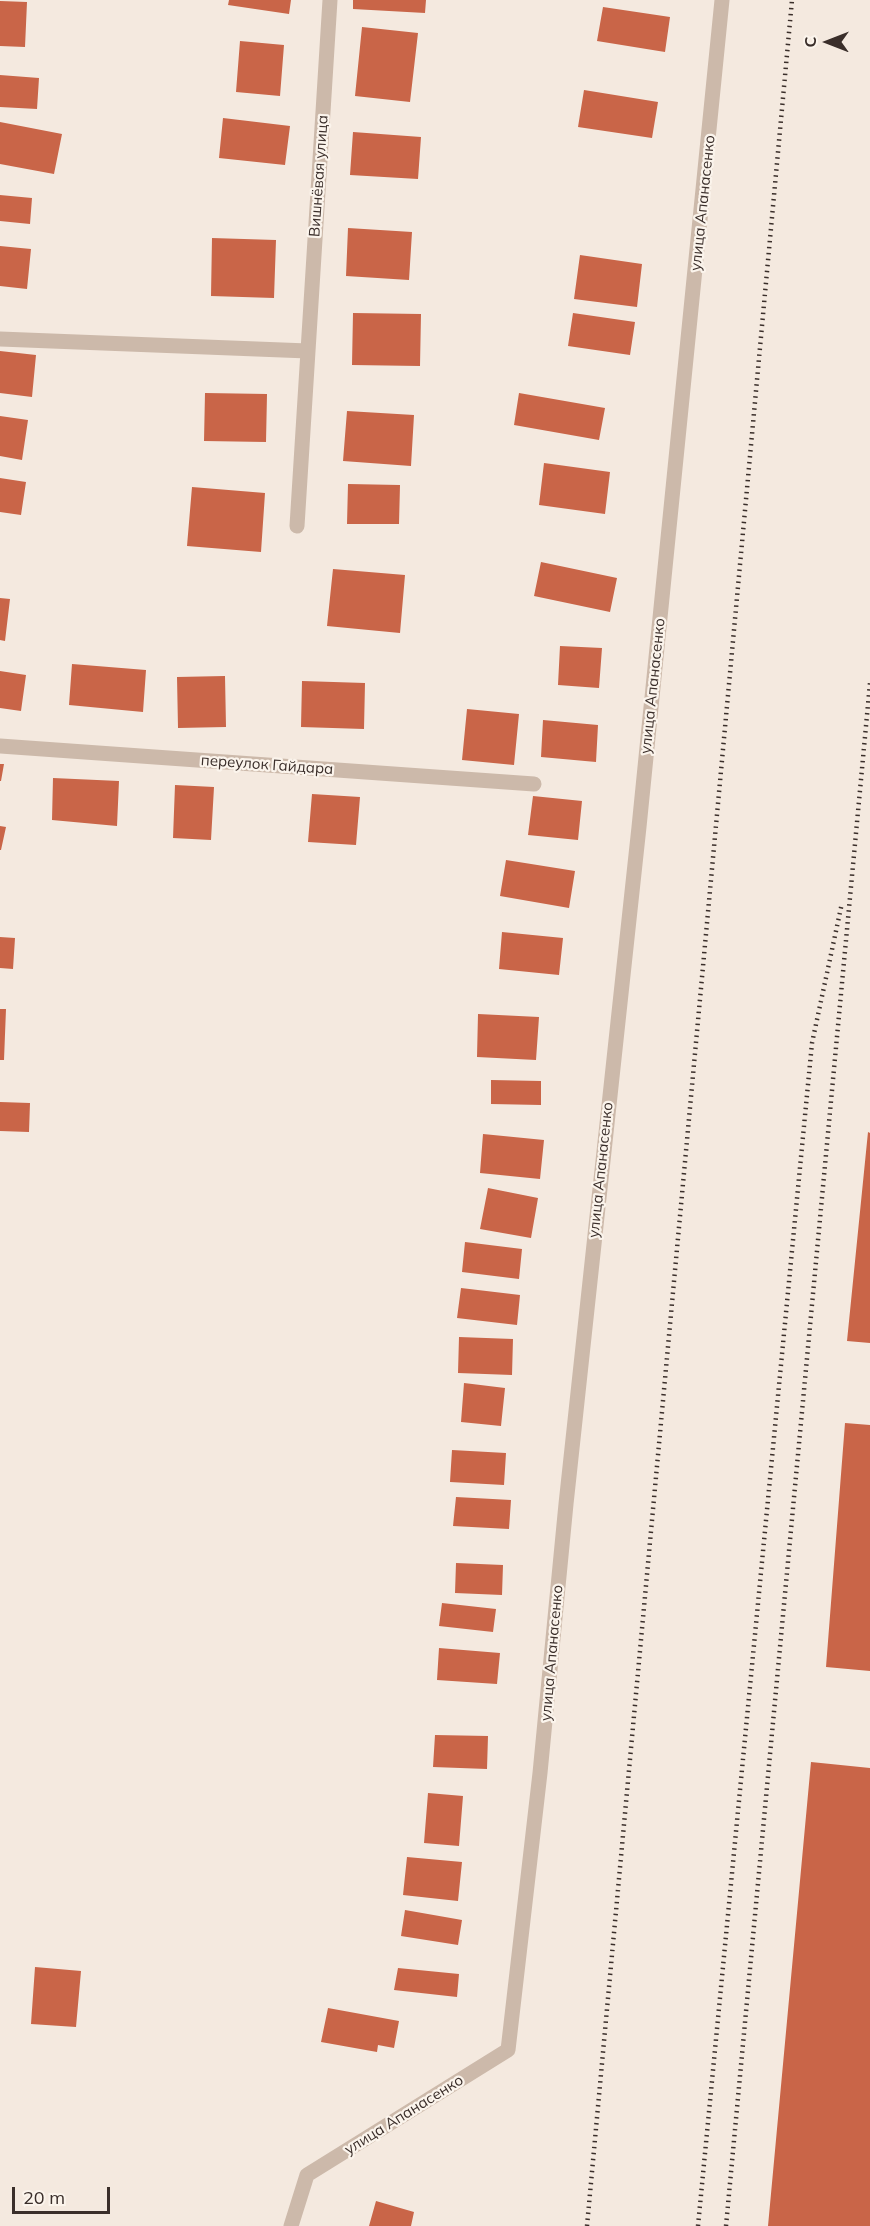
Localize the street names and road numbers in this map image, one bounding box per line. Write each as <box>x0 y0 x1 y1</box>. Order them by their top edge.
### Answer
street label: Вишнёвая улица <box>306 115 332 237</box>
street label: улица Апанасенко <box>687 134 719 272</box>
street label: улица Апанасенко <box>637 617 669 755</box>
street label: переулок Гайдара <box>200 751 334 779</box>
street label: улица Апанасенко <box>585 1101 617 1239</box>
street label: улица Апанасенко <box>537 1584 567 1722</box>
street label: улица Апанасенко <box>341 2071 467 2159</box>

